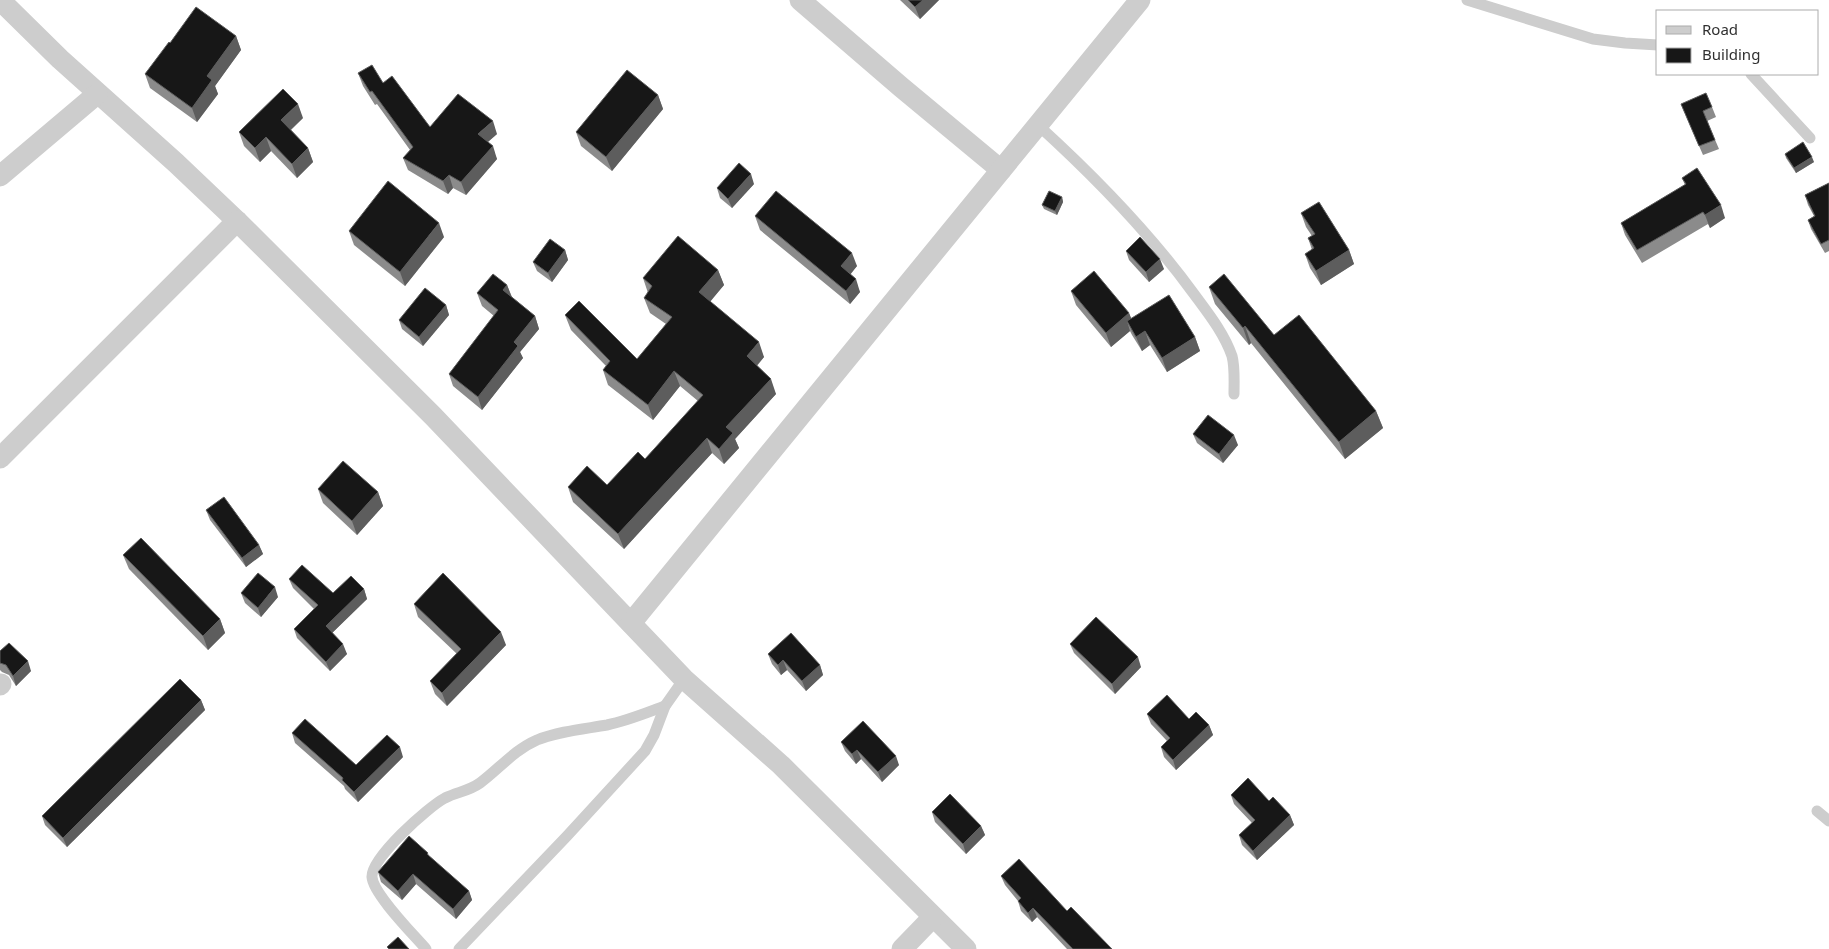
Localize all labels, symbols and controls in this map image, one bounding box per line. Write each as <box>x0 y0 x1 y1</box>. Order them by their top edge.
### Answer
legend <box>1656 10 1819 75</box>
text: Road <box>1702 19 1738 39</box>
text: Building <box>1702 44 1760 64</box>

